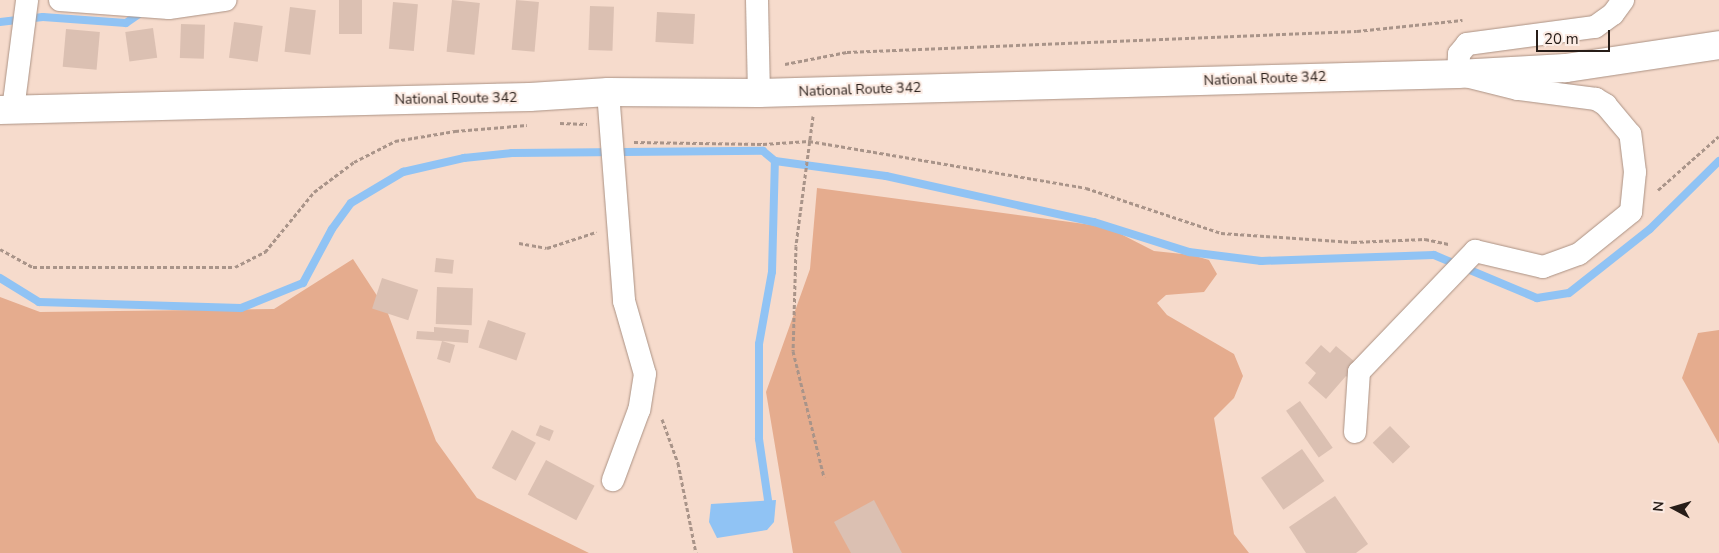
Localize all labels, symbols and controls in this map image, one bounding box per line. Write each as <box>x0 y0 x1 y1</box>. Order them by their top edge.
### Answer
scale bar <box>1539 20 1613 52</box>
text: 20 m <box>1544 29 1579 49</box>
street label: National Route 342 <box>1203 68 1327 90</box>
street label: National Route 342 <box>798 79 922 101</box>
street label: National Route 342 <box>394 90 518 108</box>
north arrow <box>1649 483 1699 533</box>
text: N <box>1649 500 1669 513</box>

